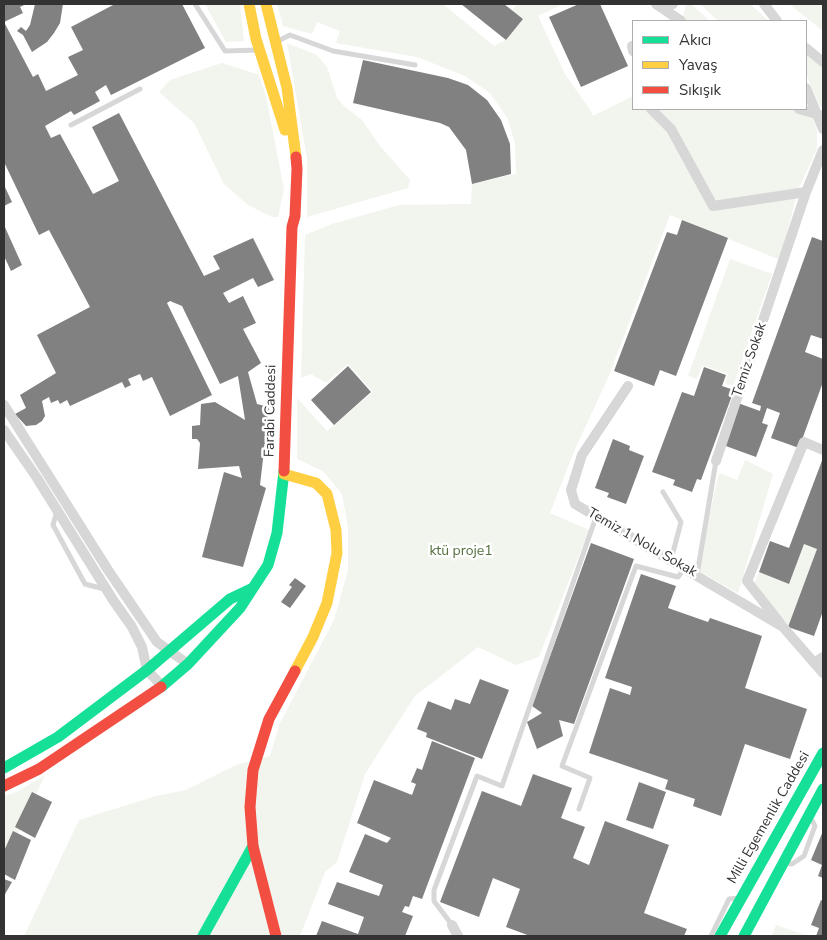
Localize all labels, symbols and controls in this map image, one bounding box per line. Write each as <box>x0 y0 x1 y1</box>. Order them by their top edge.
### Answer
legend <box>632 20 807 110</box>
text: Akıcı <box>679 30 711 50</box>
text: Yavaş <box>679 55 717 75</box>
text: Sıkışık <box>679 80 721 100</box>
street label: Temiz Sokak <box>729 320 771 400</box>
street label: Farabi Caddesi <box>262 365 280 457</box>
street label: Temiz 1 Nolu Sokak <box>584 505 700 581</box>
park label: ktü proje1 <box>429 544 493 560</box>
street label: Milli Egemenlik Caddesi <box>724 749 814 887</box>

